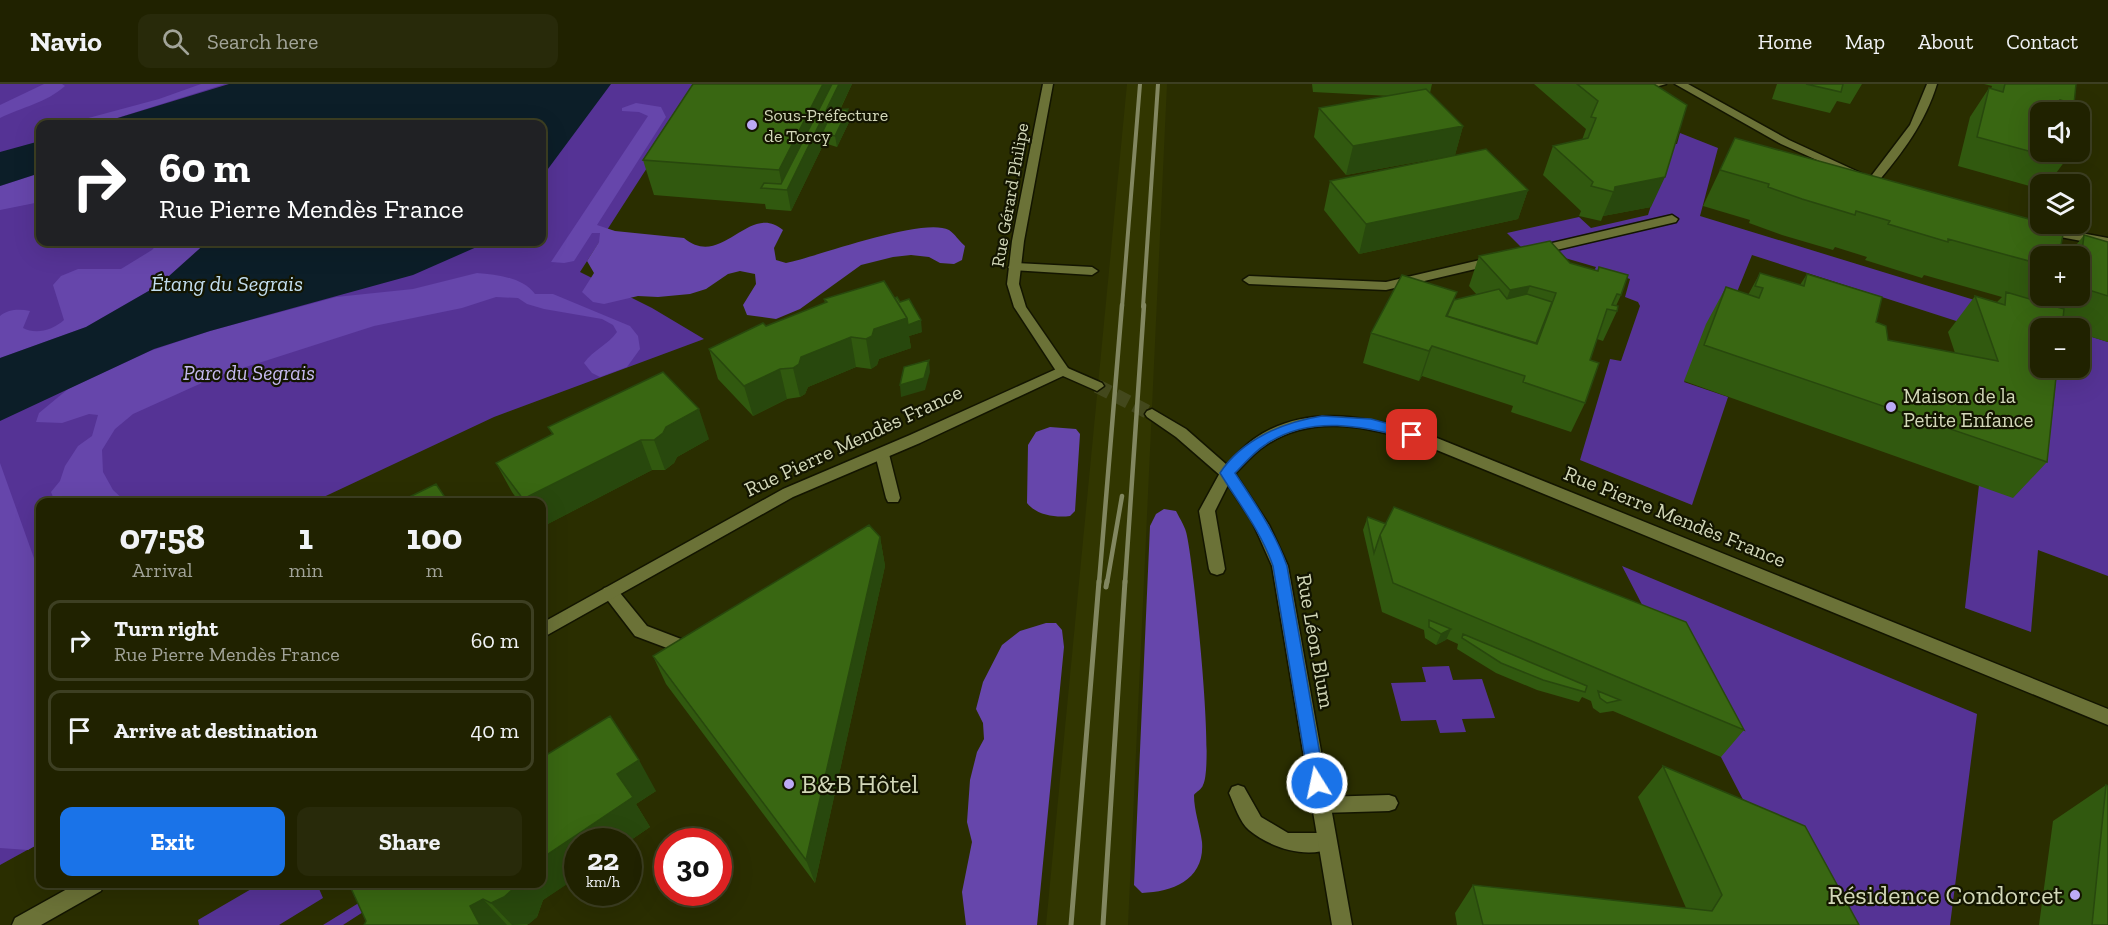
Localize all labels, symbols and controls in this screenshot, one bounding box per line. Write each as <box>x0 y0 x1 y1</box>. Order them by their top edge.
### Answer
search box <box>138 14 558 68</box>
text: Navio <box>30 25 102 58</box>
icon: search <box>159 25 192 58</box>
text: Search here <box>207 28 318 55</box>
text: Home <box>1758 29 1812 54</box>
text: Map <box>1845 29 1885 54</box>
text: About <box>1918 29 1973 54</box>
text: Contact <box>2006 29 2078 54</box>
map controls <box>2030 102 2090 378</box>
button: sound <box>2030 102 2090 162</box>
place label: Sous-Préfecture de Torcy <box>764 104 888 147</box>
marker: Sous-Préfecture de Torcy <box>745 118 759 132</box>
street label: Rue Gérard Philipe <box>986 121 1034 269</box>
text: 60 m <box>159 142 250 193</box>
icon: right <box>60 144 138 222</box>
button: layers <box>2030 174 2090 234</box>
text: Rue Pierre Mendès France <box>159 193 464 225</box>
button: + <box>2030 246 2090 306</box>
water label: Étang du Segrais <box>151 270 303 297</box>
button: − <box>2030 318 2090 378</box>
park label: Parc du Segrais <box>183 360 315 385</box>
street label: Rue Pierre Mendès France <box>740 379 966 501</box>
place label: Maison de la Petite Enfance <box>1903 383 2034 432</box>
marker: Maison de la Petite Enfance <box>1884 400 1898 414</box>
pin <box>1386 409 1437 460</box>
icon: arrive <box>1395 418 1428 451</box>
street label: Rue Pierre Mendès France <box>1560 460 1790 572</box>
text: 07:58 <box>119 515 205 558</box>
text: 1 <box>299 515 313 558</box>
text: 100 <box>406 515 463 558</box>
text: Arrival <box>132 558 192 582</box>
text: min <box>289 558 323 582</box>
text: m <box>426 558 443 582</box>
street label: Rue Léon Blum <box>1292 572 1340 710</box>
text: Turn right <box>114 615 218 642</box>
icon: right <box>63 624 96 657</box>
text: 60 m <box>471 627 519 654</box>
text: Rue Pierre Mendès France <box>114 642 340 666</box>
icon: arrive <box>63 714 96 747</box>
text: Arrive at destination <box>114 717 317 744</box>
text: 40 m <box>470 717 519 744</box>
position arrow <box>1285 751 1349 815</box>
place label: B&B Hôtel <box>801 768 919 800</box>
marker: B&B Hôtel <box>782 777 796 791</box>
button: Exit <box>60 807 285 876</box>
button: Share <box>297 807 522 876</box>
speed limit sign: 30 <box>654 828 732 906</box>
text: 22 <box>587 842 619 878</box>
text: km/h <box>586 873 620 891</box>
place label: Résidence Condorcet <box>1827 879 2063 911</box>
marker: Résidence Condorcet <box>2068 888 2082 902</box>

